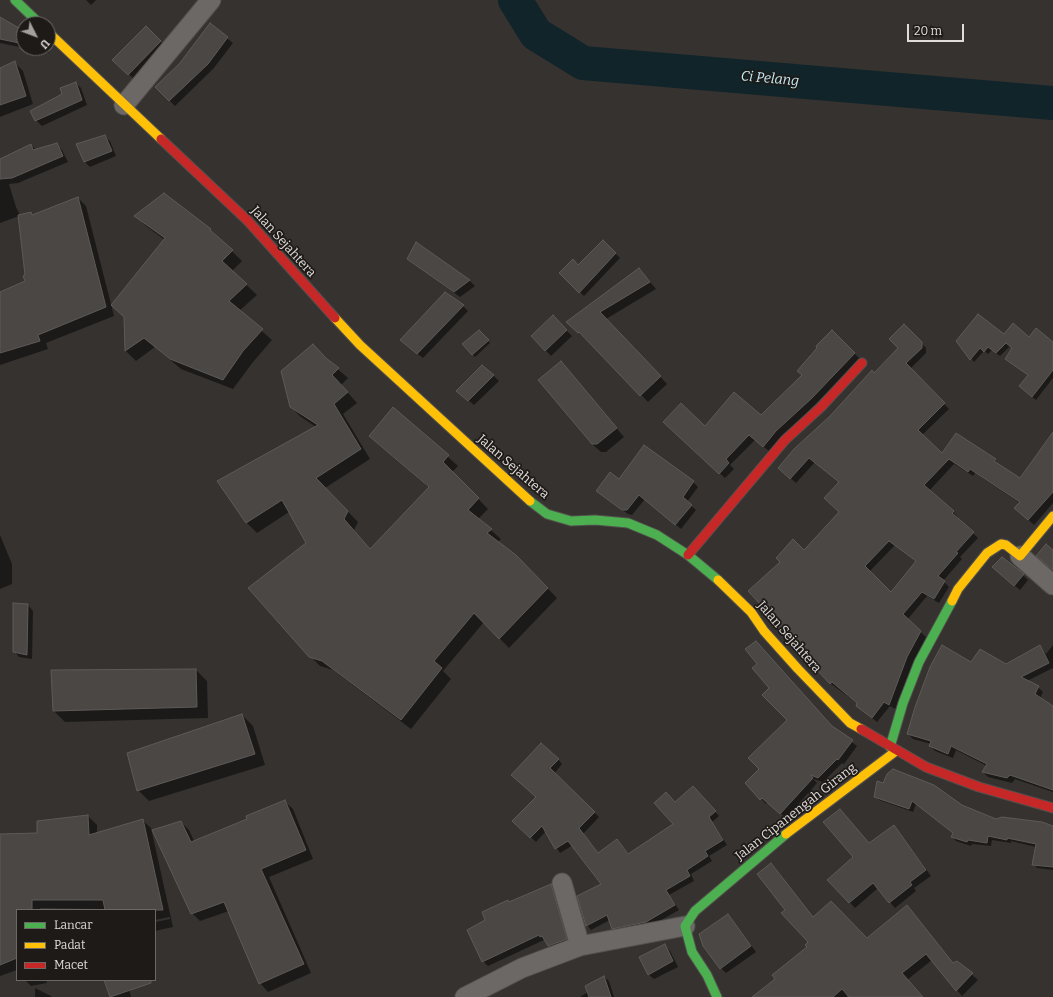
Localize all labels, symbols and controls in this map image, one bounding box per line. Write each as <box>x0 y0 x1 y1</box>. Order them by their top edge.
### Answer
north arrow <box>16 16 56 56</box>
scale bar <box>909 16 966 42</box>
text: 20 m <box>914 24 942 38</box>
text: U <box>37 36 52 51</box>
water label: Ci Pelang <box>740 68 800 90</box>
street label: Jalan Sejahtera <box>247 203 319 281</box>
street label: Jalan Sejahtera <box>474 432 552 502</box>
street label: Jalan Sejahtera <box>754 598 824 676</box>
street label: Jalan Cipanengah Girang <box>732 760 860 864</box>
legend <box>16 909 156 981</box>
text: Lancar <box>54 918 92 932</box>
text: Padat <box>54 938 85 952</box>
text: Macet <box>54 958 88 972</box>

